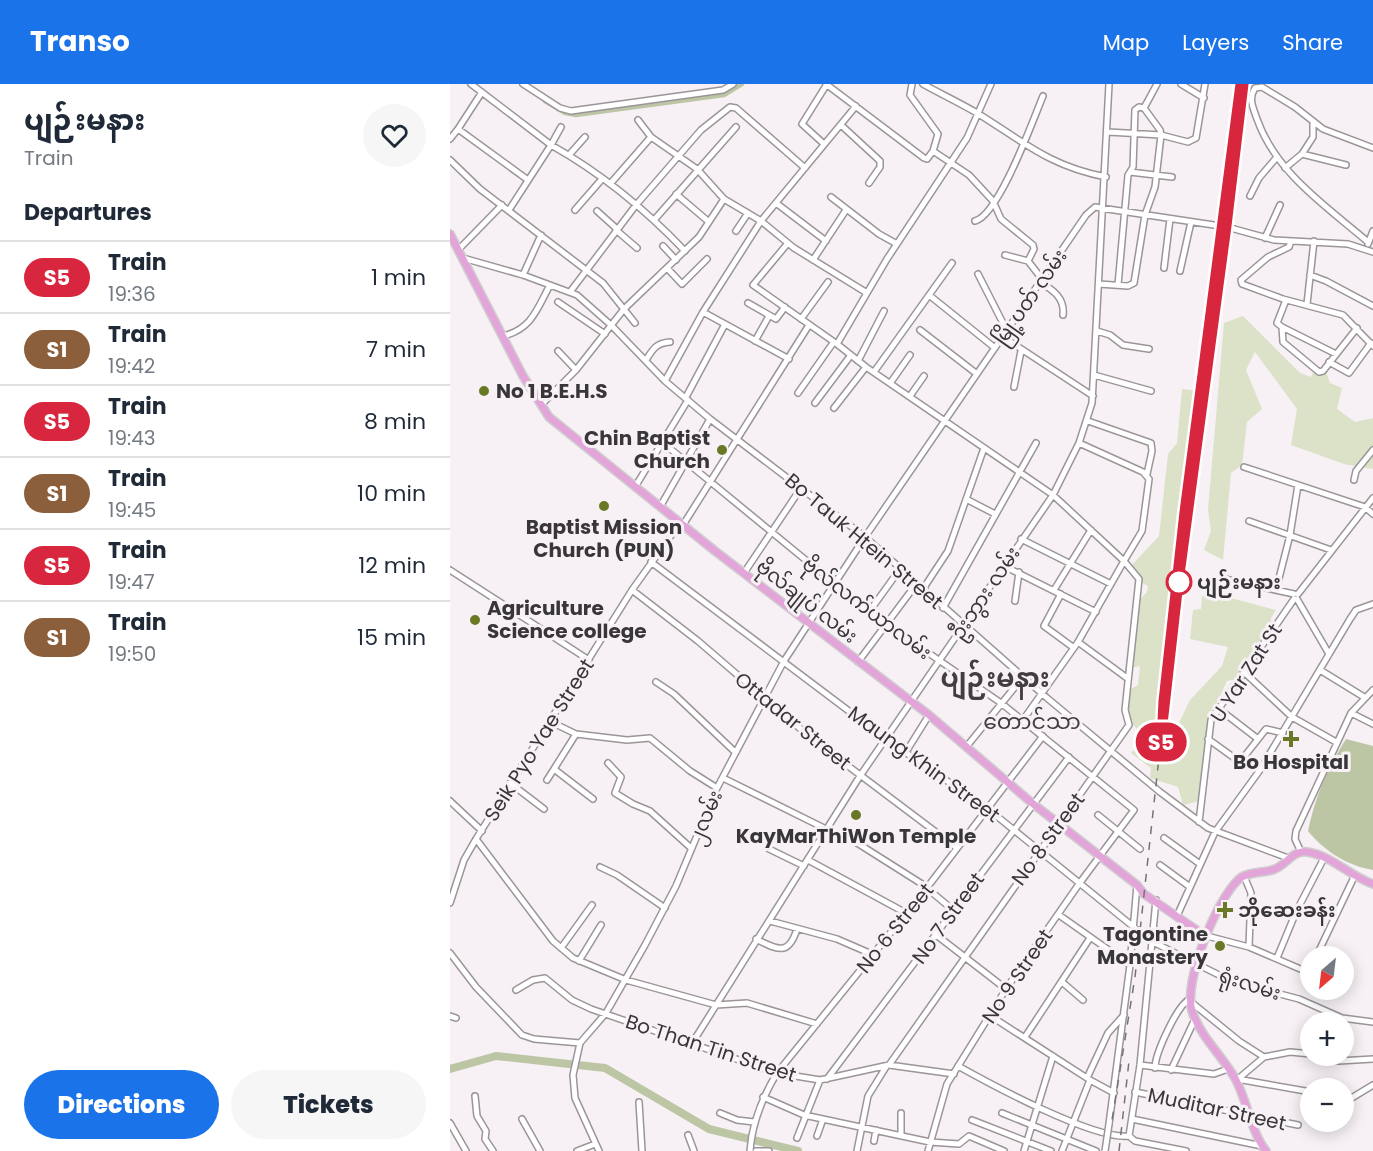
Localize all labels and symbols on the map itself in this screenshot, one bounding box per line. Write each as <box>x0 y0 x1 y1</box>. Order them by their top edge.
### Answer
street label: မြို့ပတ် လမ်း <box>986 243 1075 352</box>
place label: No 1 B.E.H.S <box>496 377 608 405</box>
marker: No 1 B.E.H.S <box>477 384 491 398</box>
place label: Chin Baptist Church <box>584 424 710 475</box>
marker: Chin Baptist Church <box>715 443 729 457</box>
street label: Bo Tauk Htein Street <box>779 467 949 615</box>
marker: Baptist Mission Church (PUN) <box>597 499 611 513</box>
place label: Baptist Mission Church (PUN) <box>526 513 682 564</box>
street label: ဦးဘွား လမ်း <box>943 541 1028 646</box>
street label: ဗိုလ်လက်ယာလမ်း <box>795 550 938 668</box>
street label: ဗိုလ်ချုပ် လမ်း <box>749 552 864 652</box>
place label: ပျဉ်းမနား <box>1197 568 1281 599</box>
marker: ပျဉ်းမနား <box>1166 569 1192 595</box>
place label: Agriculture Science college <box>487 594 647 645</box>
marker: Agriculture Science college <box>468 613 482 627</box>
street label: U Yar Zat St <box>1204 618 1288 728</box>
street label: Seik Pyo Yae Street <box>478 653 600 827</box>
district label: ပျဉ်းမနား <box>940 659 1050 700</box>
street label: Ottadar Street <box>729 665 857 777</box>
street label: Maung Khin Street <box>842 699 1006 829</box>
district label: တောင်သာ <box>983 706 1081 737</box>
line badge: S5 <box>1134 722 1188 762</box>
marker: Bo Hospital <box>1282 730 1300 748</box>
place label: Bo Hospital <box>1233 748 1349 776</box>
street label: ၂လမ်း <box>681 786 731 849</box>
street label: No 8 Street <box>1005 787 1091 891</box>
marker: KayMarThiWon Temple <box>849 808 863 822</box>
place label: KayMarThiWon Temple <box>736 822 976 850</box>
street label: No 7 Street <box>905 866 991 970</box>
street label: No 6 Street <box>850 877 940 979</box>
place label: ဘိုဆေးခန်း <box>1238 896 1336 926</box>
marker: ဘိုဆေးခန်း <box>1216 901 1234 919</box>
place label: Tagontine Monastery <box>1097 920 1208 971</box>
street label: No 9 Street <box>975 923 1059 1029</box>
marker: Tagontine Monastery <box>1213 939 1227 953</box>
north arrow <box>1300 946 1354 1000</box>
street label: ရုံးလမ်း <box>1215 961 1285 1010</box>
street label: Bo Than Tin Street <box>622 1007 800 1089</box>
street label: Muditar Street <box>1145 1081 1289 1137</box>

